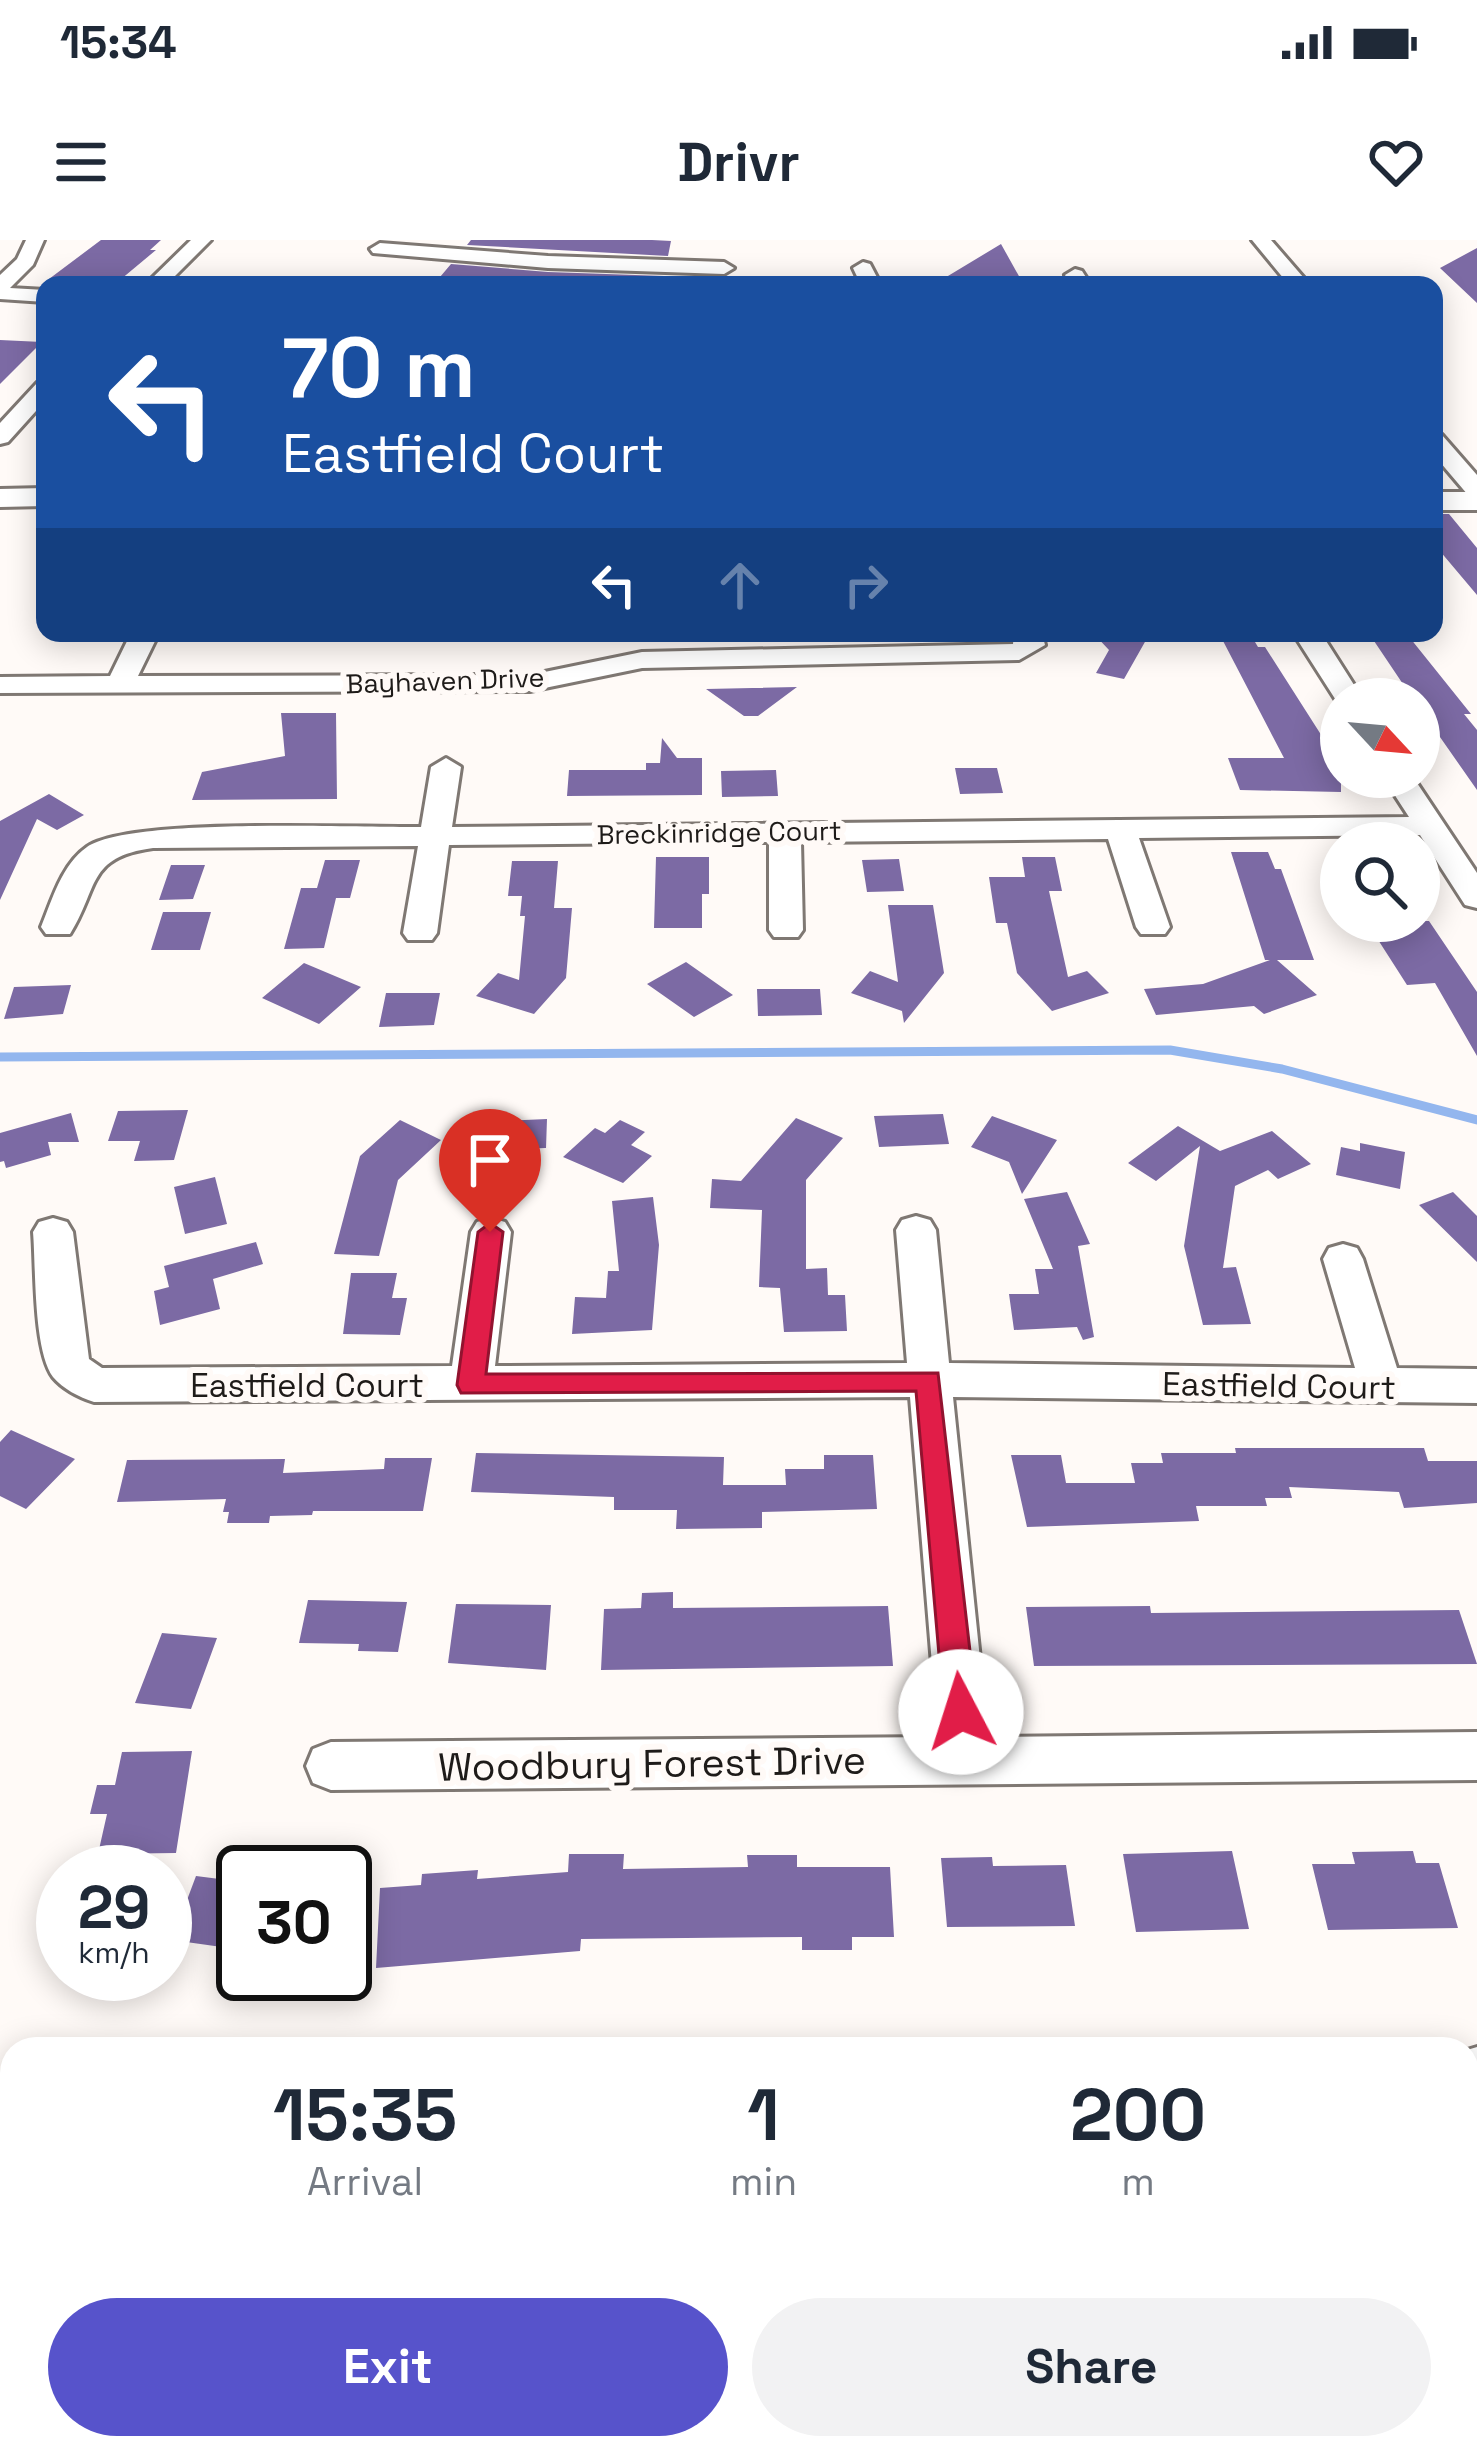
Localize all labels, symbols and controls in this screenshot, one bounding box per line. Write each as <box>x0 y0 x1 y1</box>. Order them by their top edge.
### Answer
text: 15:34 <box>60 14 177 71</box>
text: Drivr <box>677 128 800 197</box>
icon: menu <box>48 129 114 195</box>
icon: heart <box>1363 129 1429 195</box>
text: 70 m <box>282 314 476 422</box>
icon: left <box>84 324 240 480</box>
text: Eastfield Court <box>282 419 664 488</box>
icon: left <box>581 552 647 618</box>
icon: ahead <box>707 552 773 618</box>
icon: right <box>833 552 899 618</box>
street label: Bayhaven Drive <box>345 660 545 701</box>
north arrow <box>1320 678 1440 798</box>
map controls <box>1320 678 1440 942</box>
street label: Breckinridge Court <box>596 813 842 852</box>
button: search <box>1320 822 1440 942</box>
pin <box>439 1109 541 1232</box>
icon: arrive <box>457 1127 523 1193</box>
street label: Eastfield Court <box>1162 1363 1396 1409</box>
street label: Eastfield Court <box>190 1365 424 1407</box>
position arrow <box>898 1649 1024 1775</box>
street label: Woodbury Forest Drive <box>438 1735 866 1792</box>
speed limit sign: 30 <box>216 1845 372 2001</box>
text: 29 <box>78 1869 150 1946</box>
text: km/h <box>78 1933 150 1972</box>
text: 15:35 <box>273 2069 457 2161</box>
text: 1 <box>747 2069 780 2161</box>
text: 200 <box>1070 2069 1206 2161</box>
text: Arrival <box>307 2157 423 2206</box>
text: min <box>730 2157 797 2206</box>
text: m <box>1121 2157 1155 2206</box>
button: Exit <box>48 2298 728 2436</box>
button: Share <box>752 2298 1431 2436</box>

